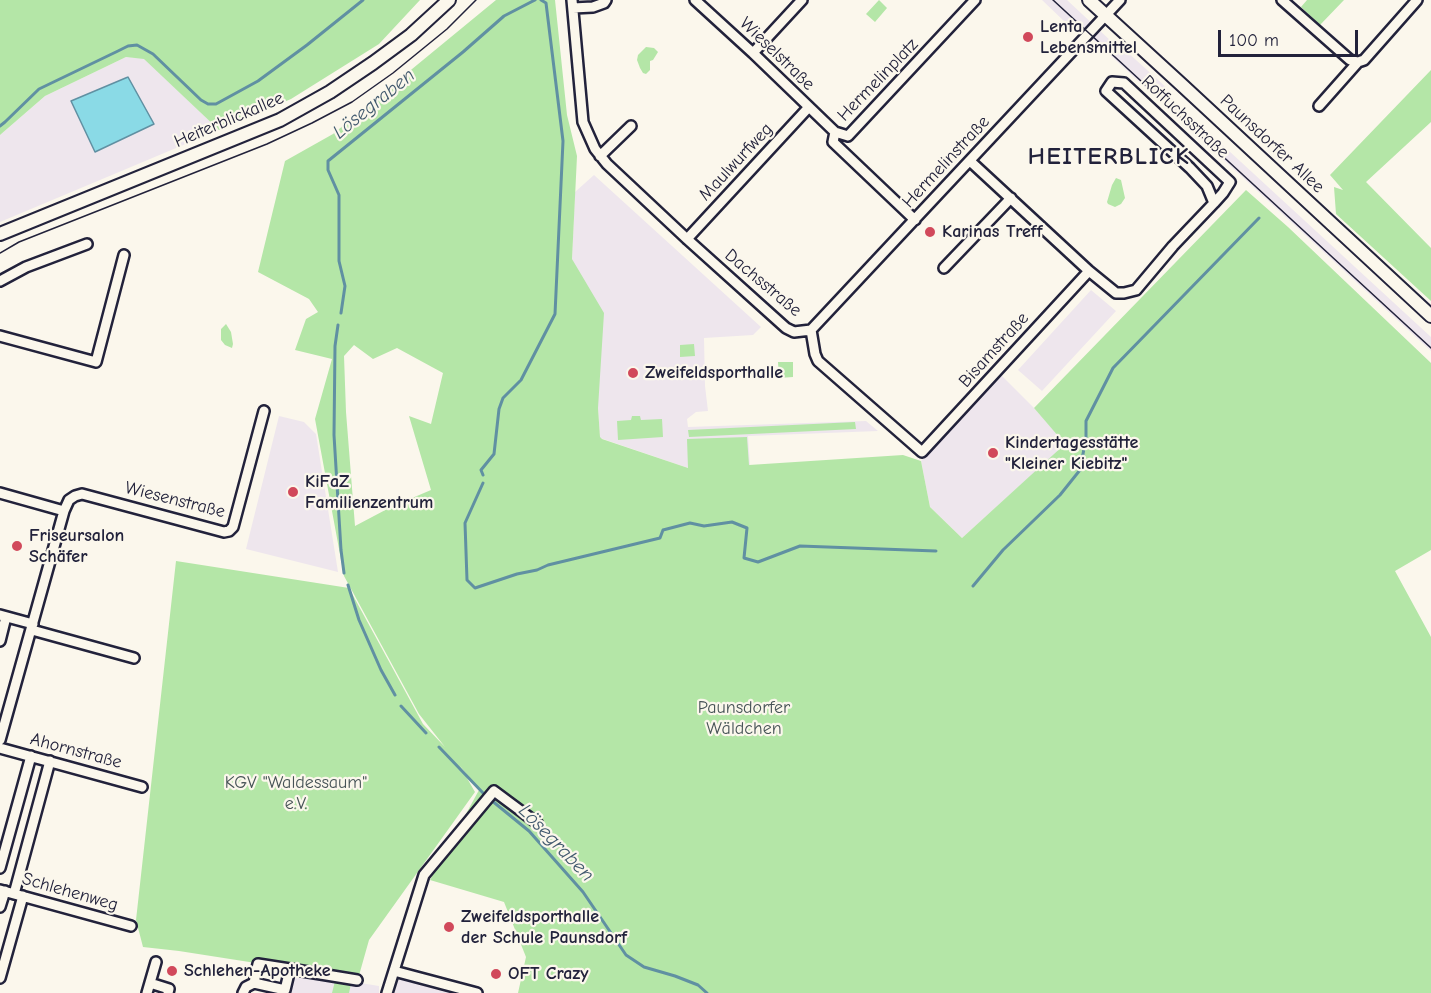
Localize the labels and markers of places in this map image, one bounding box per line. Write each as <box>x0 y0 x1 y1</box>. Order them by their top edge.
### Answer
place label: Lenta Lebensmittel <box>1040 16 1137 58</box>
marker: Lenta Lebensmittel <box>1021 30 1035 44</box>
place label: Karinas Treff <box>942 221 1042 243</box>
marker: Karinas Treff <box>923 225 937 239</box>
place label: Zweifeldsporthalle <box>645 362 783 384</box>
marker: Zweifeldsporthalle <box>626 366 640 380</box>
place label: Kindertagesstätte "Kleiner Kiebitz" <box>1005 432 1138 474</box>
marker: Kindertagesstätte "Kleiner Kiebitz" <box>986 446 1000 460</box>
place label: KiFaZ Familienzentrum <box>305 471 433 514</box>
marker: KiFaZ Familienzentrum <box>286 485 300 499</box>
place label: Friseursalon Schäfer <box>29 525 124 568</box>
marker: Friseursalon Schäfer <box>10 539 24 553</box>
place label: Zweifeldsporthalle der Schule Paunsdorf <box>461 906 627 948</box>
marker: Zweifeldsporthalle der Schule Paunsdorf <box>442 920 456 934</box>
place label: Schlehen-Apotheke <box>184 960 331 982</box>
place label: OFT Crazy <box>508 963 588 985</box>
marker: Schlehen-Apotheke <box>165 964 179 978</box>
marker: OFT Crazy <box>489 967 503 981</box>

